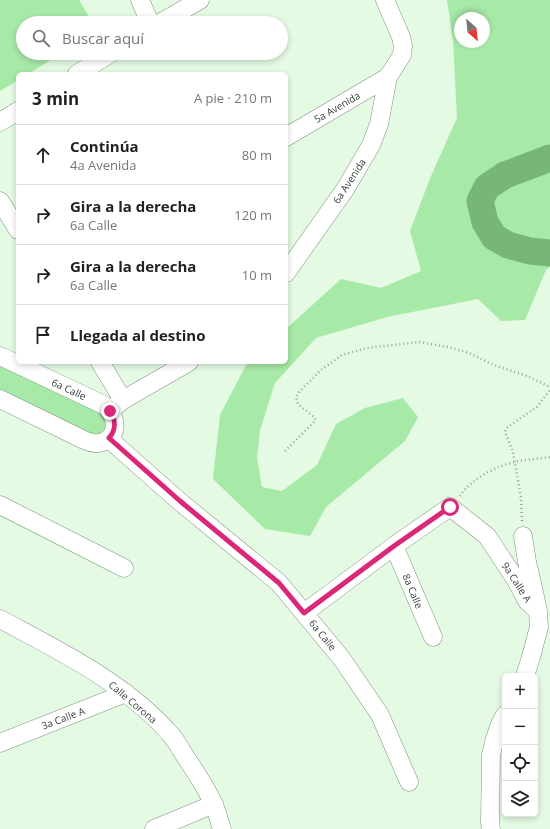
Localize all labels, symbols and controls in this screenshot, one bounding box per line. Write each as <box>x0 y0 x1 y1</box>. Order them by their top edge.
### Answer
north arrow <box>454 12 490 48</box>
search box <box>16 16 288 60</box>
icon: search <box>30 27 52 49</box>
text: Buscar aquí <box>62 28 144 48</box>
text: 3 min <box>32 87 79 110</box>
street label: 5a Avenida <box>311 88 363 126</box>
text: A pie · 210 m <box>194 89 272 107</box>
text: Continúa <box>70 136 139 156</box>
icon: ahead <box>32 144 54 166</box>
text: 80 m <box>242 146 272 164</box>
text: 4a Avenida <box>70 156 136 174</box>
street label: 6a Avenida <box>329 156 369 206</box>
text: Gira a la derecha <box>70 196 196 216</box>
icon: right <box>32 204 54 226</box>
text: 120 m <box>234 206 272 224</box>
text: 6a Calle <box>70 216 117 234</box>
text: Gira a la derecha <box>70 256 196 276</box>
icon: right <box>32 264 54 286</box>
text: 10 m <box>242 266 272 284</box>
text: 6a Calle <box>70 276 117 294</box>
icon: arrive <box>32 324 54 346</box>
text: Llegada al destino <box>70 325 205 345</box>
street label: 6a Calle <box>50 375 89 403</box>
route end <box>101 402 119 420</box>
route start <box>441 498 459 516</box>
street label: 9a Calle A <box>499 559 536 605</box>
street label: 8a Calle <box>399 572 427 611</box>
street label: 6a Calle <box>306 616 340 654</box>
map controls <box>502 673 538 817</box>
button: + <box>502 673 538 709</box>
street label: Calle Corona <box>106 678 160 726</box>
street label: 3a Calle A <box>39 703 87 733</box>
button: − <box>502 709 538 745</box>
button: locate <box>502 745 538 781</box>
button: layers <box>502 781 538 817</box>

